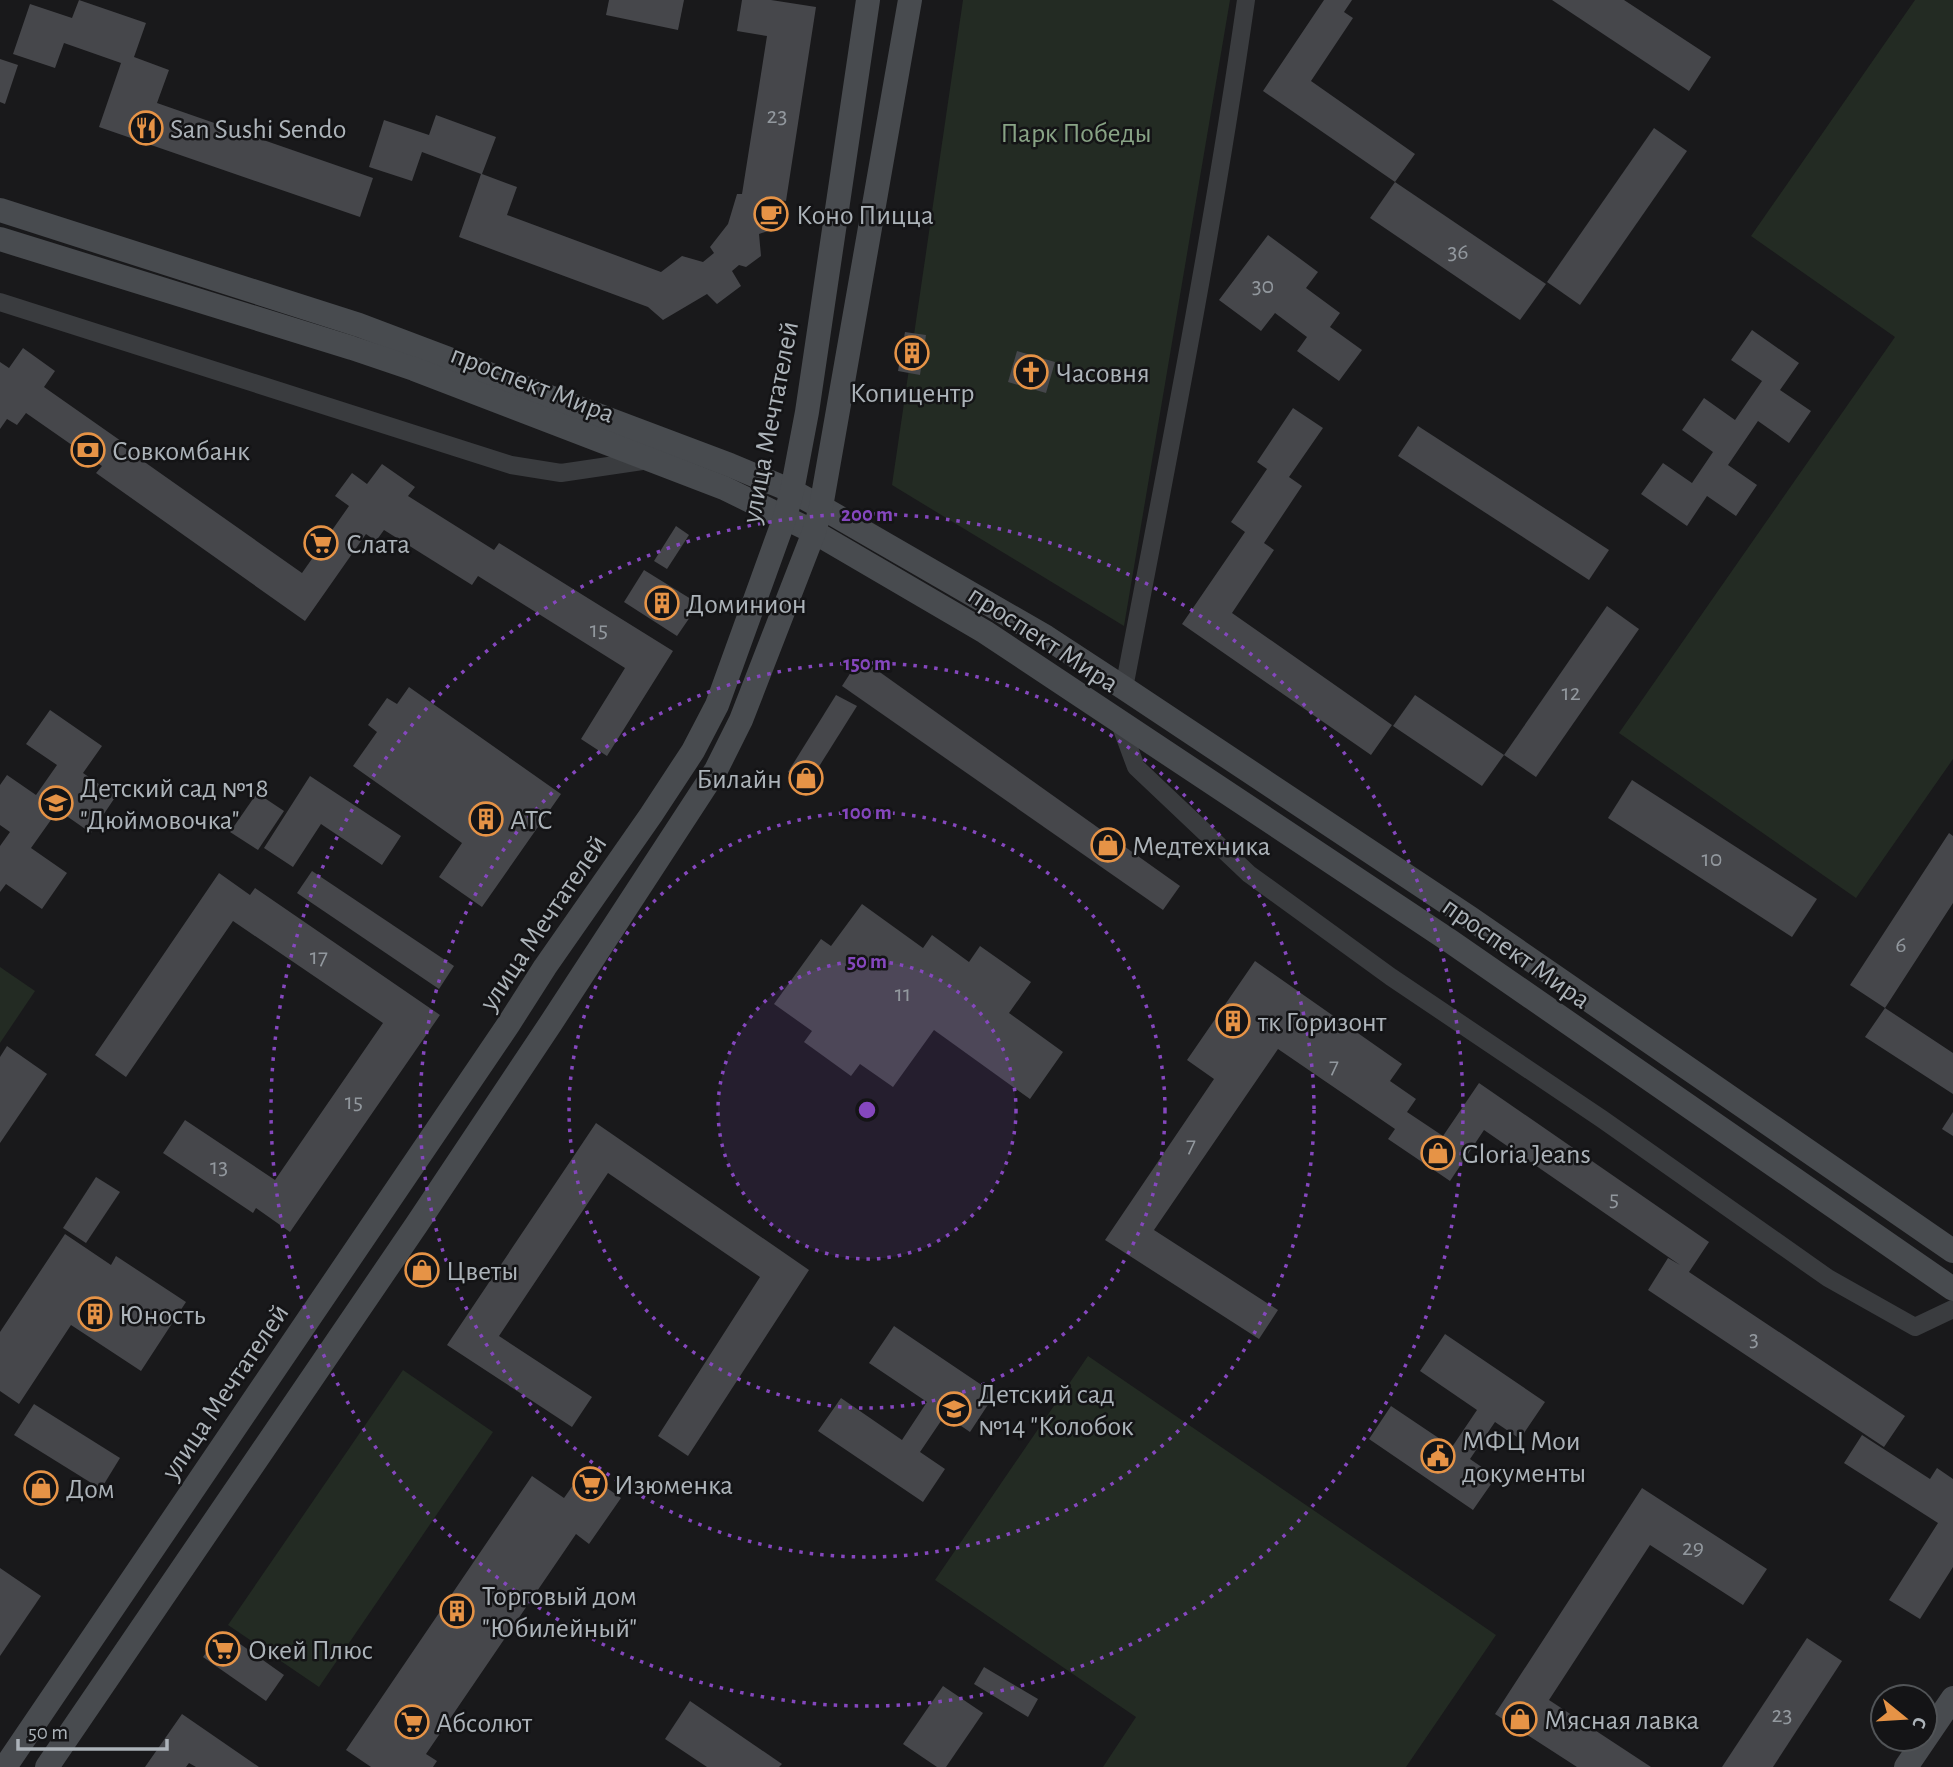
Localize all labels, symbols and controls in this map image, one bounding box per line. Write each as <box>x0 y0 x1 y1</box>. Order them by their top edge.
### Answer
house number: 23 <box>767 104 787 128</box>
restaurant icon: San Sushi Sendo <box>127 109 165 147</box>
place label: San Sushi Sendo <box>170 116 346 144</box>
park label: Парк Победы <box>1000 120 1152 148</box>
cafe icon: Коно Пицца <box>752 195 790 233</box>
place label: Коно Пицца <box>796 202 934 230</box>
house number: 36 <box>1447 240 1469 264</box>
house number: 30 <box>1252 274 1274 298</box>
street label: улица Мечтателей <box>737 319 804 527</box>
building icon: Копицентр <box>893 334 931 372</box>
street label: проспект Мира <box>447 341 618 429</box>
church icon: Часовня <box>1012 353 1050 391</box>
place label: Часовня <box>1056 360 1150 388</box>
place label: Копицентр <box>850 380 974 408</box>
bank icon: Совкомбанк <box>69 431 107 469</box>
place label: Совкомбанк <box>112 438 250 466</box>
text: 200 m <box>841 504 893 525</box>
supermarket icon: Слата <box>302 524 340 562</box>
place label: Слата <box>346 531 410 559</box>
street label: проспект Мира <box>963 581 1123 699</box>
building icon: Доминион <box>643 584 681 622</box>
place label: Доминион <box>686 591 807 619</box>
house number: 15 <box>590 618 608 642</box>
text: 150 m <box>843 653 891 674</box>
house number: 12 <box>1561 681 1581 705</box>
shop icon: Билайн <box>787 759 825 797</box>
place label: Билайн <box>696 766 782 794</box>
place label: Детский сад №18 "Дюймовочка" <box>80 775 269 835</box>
school or university icon: Детский сад №18 "Дюймовочка" <box>37 784 75 822</box>
building icon: АТС <box>467 800 505 838</box>
text: 100 m <box>842 802 892 823</box>
place label: АТС <box>510 807 553 835</box>
shop icon: Медтехника <box>1089 826 1127 864</box>
street label: улица Мечтателей <box>474 830 613 1017</box>
place label: Медтехника <box>1132 833 1271 861</box>
house number: 10 <box>1702 847 1722 871</box>
street label: проспект Мира <box>1437 893 1595 1015</box>
house number: 6 <box>1895 933 1907 957</box>
house number: 17 <box>310 945 328 969</box>
text: 50 m <box>847 951 887 972</box>
house number: 11 <box>895 982 911 1006</box>
building icon: тк Горизонт <box>1214 1002 1252 1040</box>
place label: тк Горизонт <box>1257 1009 1387 1037</box>
house number: 7 <box>1329 1054 1339 1078</box>
house number: 15 <box>345 1090 363 1114</box>
centre of rings <box>855 1098 879 1122</box>
house number: 7 <box>1186 1133 1196 1157</box>
shop icon: Gloria Jeans <box>1419 1134 1457 1172</box>
place label: Gloria Jeans <box>1462 1141 1591 1169</box>
house number: 13 <box>210 1155 228 1179</box>
house number: 5 <box>1609 1187 1619 1211</box>
shop icon: Цветы <box>403 1251 441 1289</box>
place label: Цветы <box>446 1258 518 1286</box>
building icon: Юность <box>76 1295 114 1333</box>
street label: улица Мечтателей <box>156 1299 295 1486</box>
place label: Юность <box>119 1302 206 1330</box>
house number: 3 <box>1749 1327 1759 1351</box>
place label: Детский сад №14 "Колобок <box>978 1381 1134 1441</box>
school or university icon: Детский сад №14 "Колобок <box>935 1390 973 1428</box>
place label: МФЦ Мои документы <box>1462 1428 1586 1488</box>
public building icon: МФЦ Мои документы <box>1419 1437 1457 1475</box>
supermarket icon: Изюменка <box>571 1465 609 1503</box>
shop icon: Дом <box>22 1469 60 1507</box>
place label: Изюменка <box>614 1472 733 1500</box>
place label: Дом <box>66 1476 115 1504</box>
house number: 29 <box>1682 1536 1704 1560</box>
place label: Торговый дом "Юбилейный" <box>482 1583 637 1643</box>
building icon: Торговый дом "Юбилейный" <box>438 1592 476 1630</box>
supermarket icon: Окей Плюс <box>204 1630 242 1668</box>
place label: Окей Плюс <box>248 1637 373 1665</box>
north arrow <box>1869 1683 1939 1753</box>
shop icon: Мясная лавка <box>1501 1700 1539 1738</box>
supermarket icon: Абсолют <box>393 1703 431 1741</box>
house number: 23 <box>1772 1703 1792 1727</box>
place label: Мясная лавка <box>1544 1707 1700 1735</box>
scale bar <box>18 1708 166 1752</box>
place label: Абсолют <box>436 1710 533 1738</box>
text: С <box>1908 1715 1929 1731</box>
text: 50 m <box>28 1722 68 1743</box>

